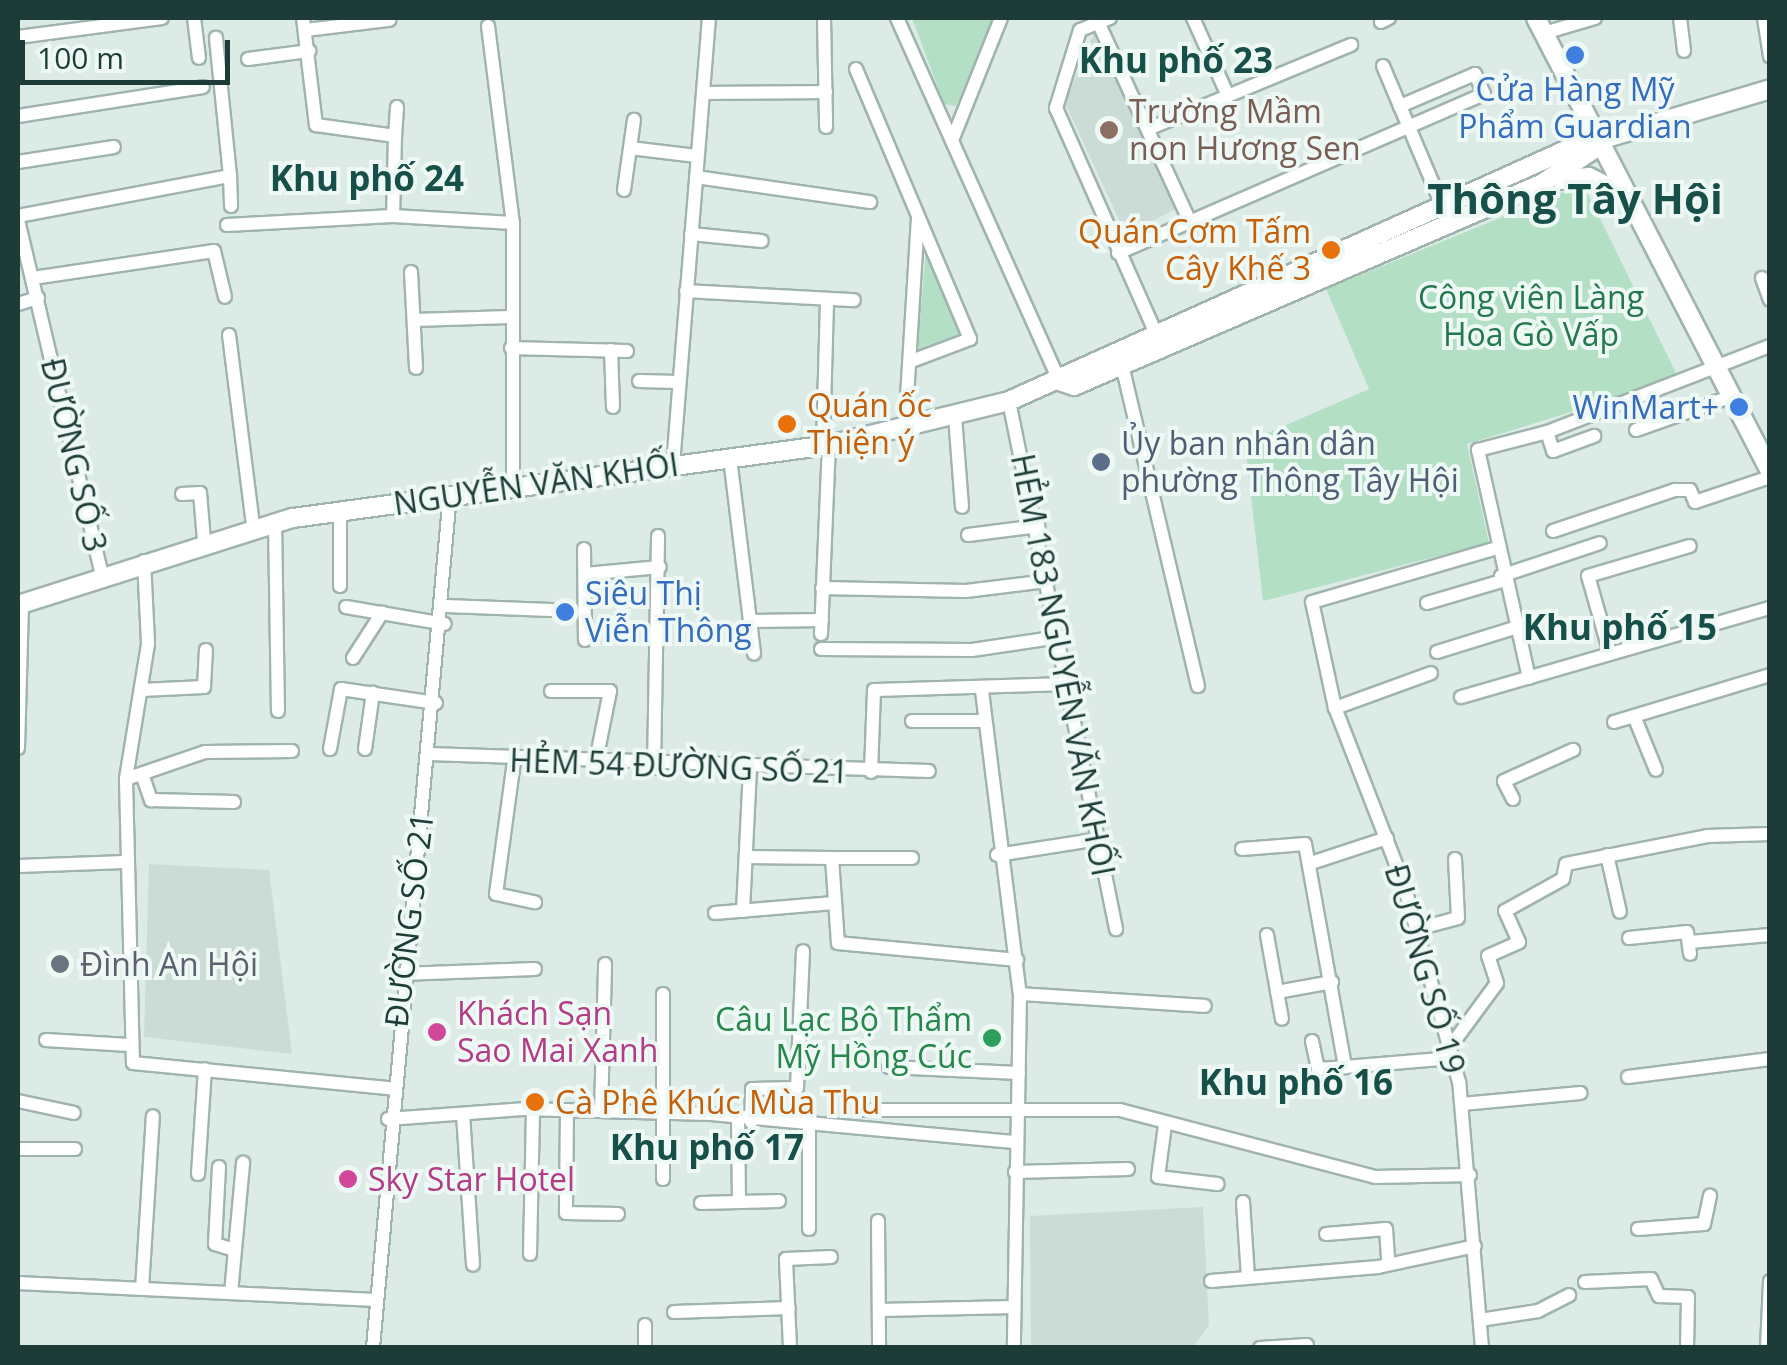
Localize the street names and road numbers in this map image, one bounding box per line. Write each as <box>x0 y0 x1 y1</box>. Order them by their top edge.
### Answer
street label: ĐƯỜNG SỐ 3 <box>33 354 115 556</box>
street label: NGUYỄN VĂN KHỐI <box>391 445 681 523</box>
street label: HẺM 183 NGUYỄN VĂN KHỐI <box>1003 451 1123 879</box>
street label: HẺM 54 ĐƯỜNG SỐ 21 <box>509 741 849 791</box>
street label: ĐƯỜNG SỐ 21 <box>377 810 441 1030</box>
street label: ĐƯỜNG SỐ 19 <box>1377 860 1473 1078</box>

